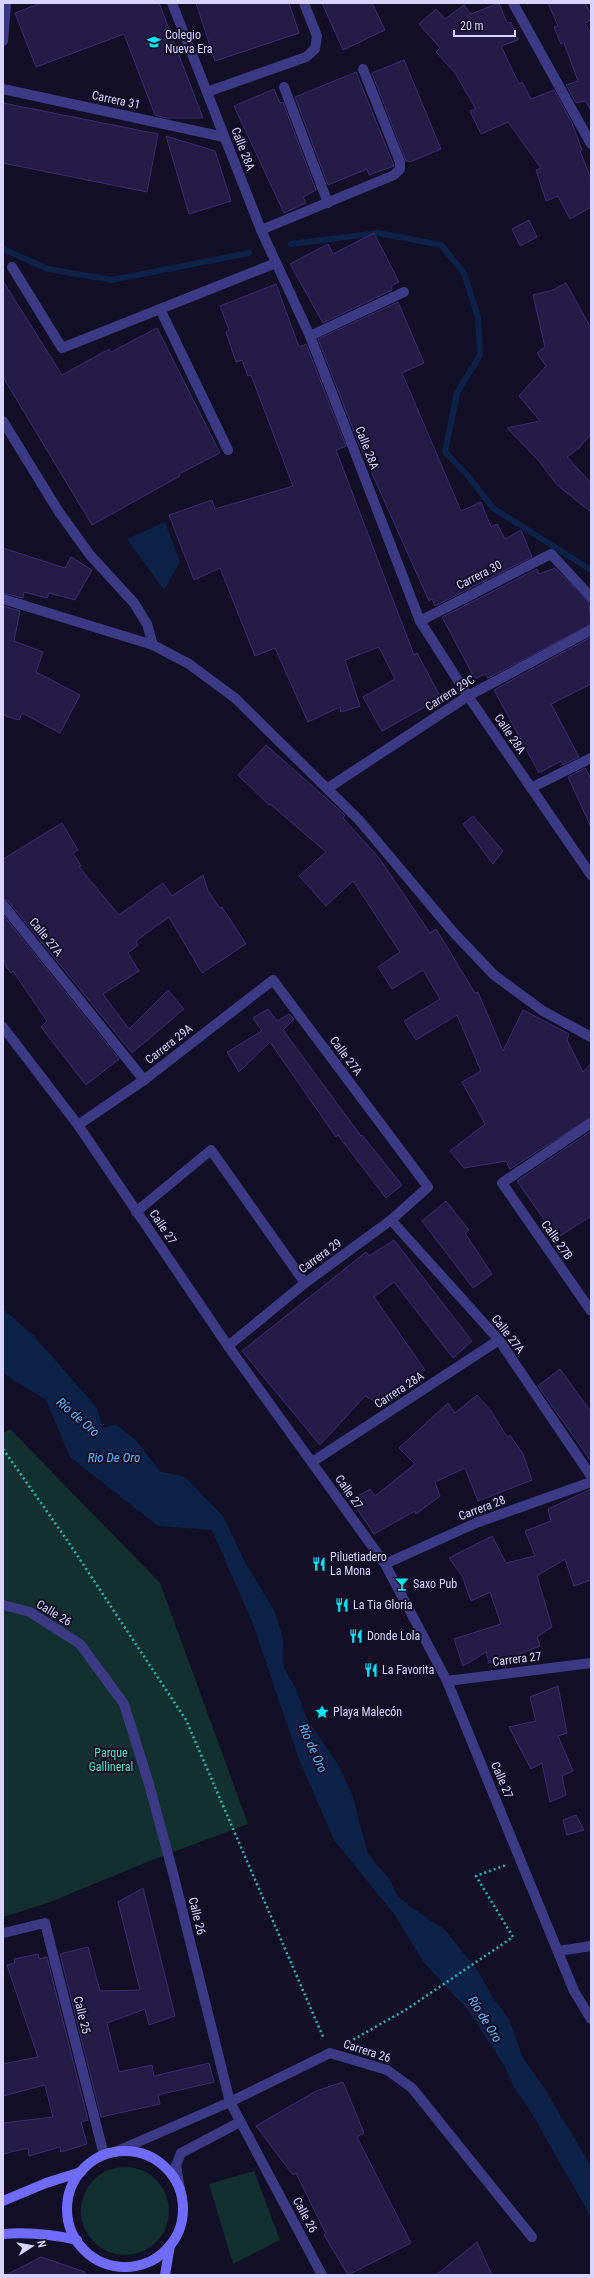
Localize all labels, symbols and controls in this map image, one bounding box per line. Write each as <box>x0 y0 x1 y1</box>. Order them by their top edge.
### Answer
scale bar <box>454 12 515 38</box>
text: 20 m <box>460 19 484 33</box>
place label: Colegio Nueva Era <box>165 28 213 56</box>
school or university icon: Colegio Nueva Era <box>146 34 162 50</box>
street label: Carrera 31 <box>91 88 141 112</box>
street label: Calle 28A <box>228 125 258 173</box>
street label: Calle 28A <box>352 424 382 472</box>
street label: Carrera 30 <box>454 558 504 592</box>
street label: Carrera 29C <box>423 672 478 714</box>
street label: Calle 28A <box>492 711 528 757</box>
street label: Calle 27A <box>26 915 66 959</box>
street label: Carrera 29A <box>143 1021 195 1067</box>
street label: Calle 27A <box>327 1034 365 1078</box>
street label: Calle 27 <box>146 1207 180 1247</box>
street label: Calle 27B <box>538 1218 576 1262</box>
street label: Carrera 29 <box>296 1236 344 1276</box>
street label: Calle 27A <box>489 1312 527 1356</box>
street label: Carrera 28A <box>372 1369 426 1411</box>
water label: Río de Oro <box>54 1394 102 1440</box>
water label: Rio De Oro <box>88 1450 140 1465</box>
street label: Calle 27 <box>332 1472 366 1512</box>
street label: Carrera 28 <box>457 1493 508 1523</box>
place label: Piluetiadero La Mona <box>330 1550 387 1578</box>
restaurant icon: Piluetiadero La Mona <box>311 1556 327 1572</box>
bar icon: Saxo Pub <box>394 1576 410 1592</box>
place label: Saxo Pub <box>413 1577 457 1591</box>
street label: Calle 26 <box>34 1597 74 1629</box>
restaurant icon: La Tia Gloria <box>334 1597 350 1613</box>
place label: La Tia Gloria <box>353 1598 413 1612</box>
restaurant icon: Donde Lola <box>348 1628 364 1644</box>
place label: Donde Lola <box>367 1629 421 1643</box>
street label: Carrera 27 <box>492 1649 542 1669</box>
restaurant icon: La Favorita <box>363 1662 379 1678</box>
place label: La Favorita <box>382 1663 434 1677</box>
place icon: Playa Malecón <box>314 1704 330 1720</box>
place label: Playa Malecón <box>333 1705 402 1719</box>
water label: Río de Oro <box>296 1721 330 1775</box>
park label: Parque Gallineral <box>89 1746 133 1774</box>
street label: Calle 27 <box>488 1760 516 1800</box>
street label: Calle 26 <box>186 1896 208 1936</box>
water label: Río de Oro <box>465 1993 505 2045</box>
street label: Calle 25 <box>71 1995 93 2035</box>
street label: Carrera 26 <box>341 2037 393 2065</box>
street label: Calle 26 <box>290 2195 320 2235</box>
north arrow <box>12 2226 52 2266</box>
text: N <box>34 2239 48 2249</box>

